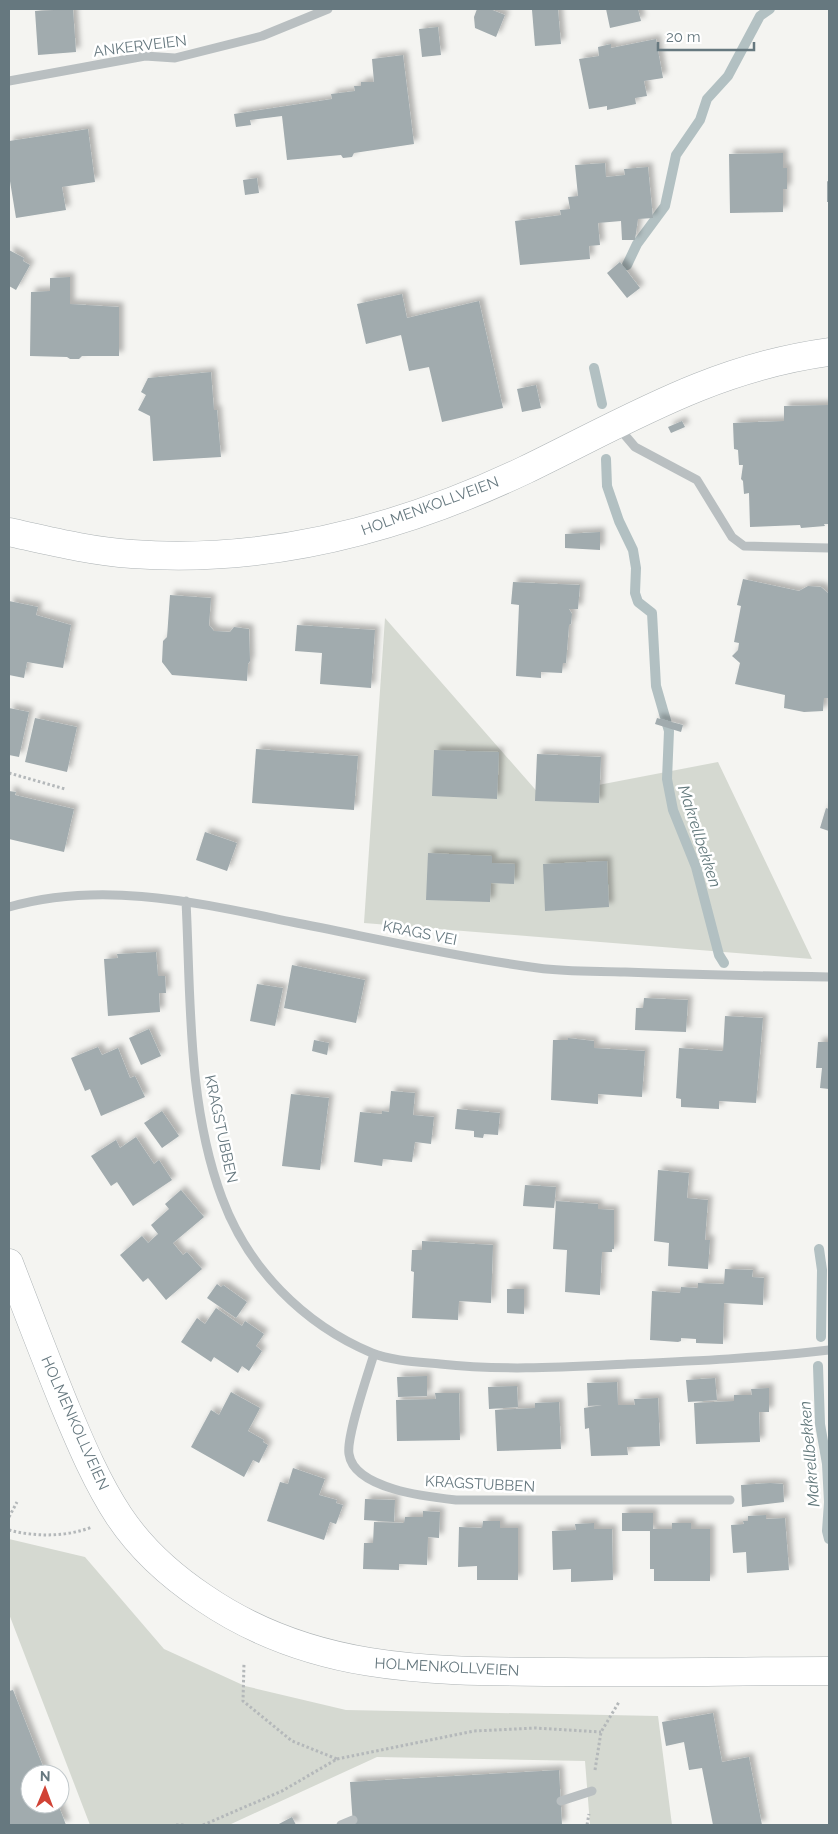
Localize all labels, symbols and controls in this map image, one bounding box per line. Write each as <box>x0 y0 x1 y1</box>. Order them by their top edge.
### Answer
scale bar <box>658 20 754 52</box>
text: 20 m <box>666 28 701 46</box>
street label: ANKERVEIEN <box>92 31 188 61</box>
street label: HOLMENKOLLVEIEN <box>359 473 501 539</box>
water label: Makrellbekken <box>674 783 725 890</box>
street label: KRAGS VEI <box>381 917 459 949</box>
street label: KRAGSTUBBEN <box>201 1073 241 1185</box>
street label: HOLMENKOLLVEIEN <box>37 1353 113 1493</box>
water label: Makrellbekken <box>795 1400 824 1508</box>
street label: KRAGSTUBBEN <box>425 1472 535 1496</box>
street label: HOLMENKOLLVEIEN <box>374 1654 520 1680</box>
north arrow <box>20 1764 70 1814</box>
text: N <box>40 1768 51 1784</box>

